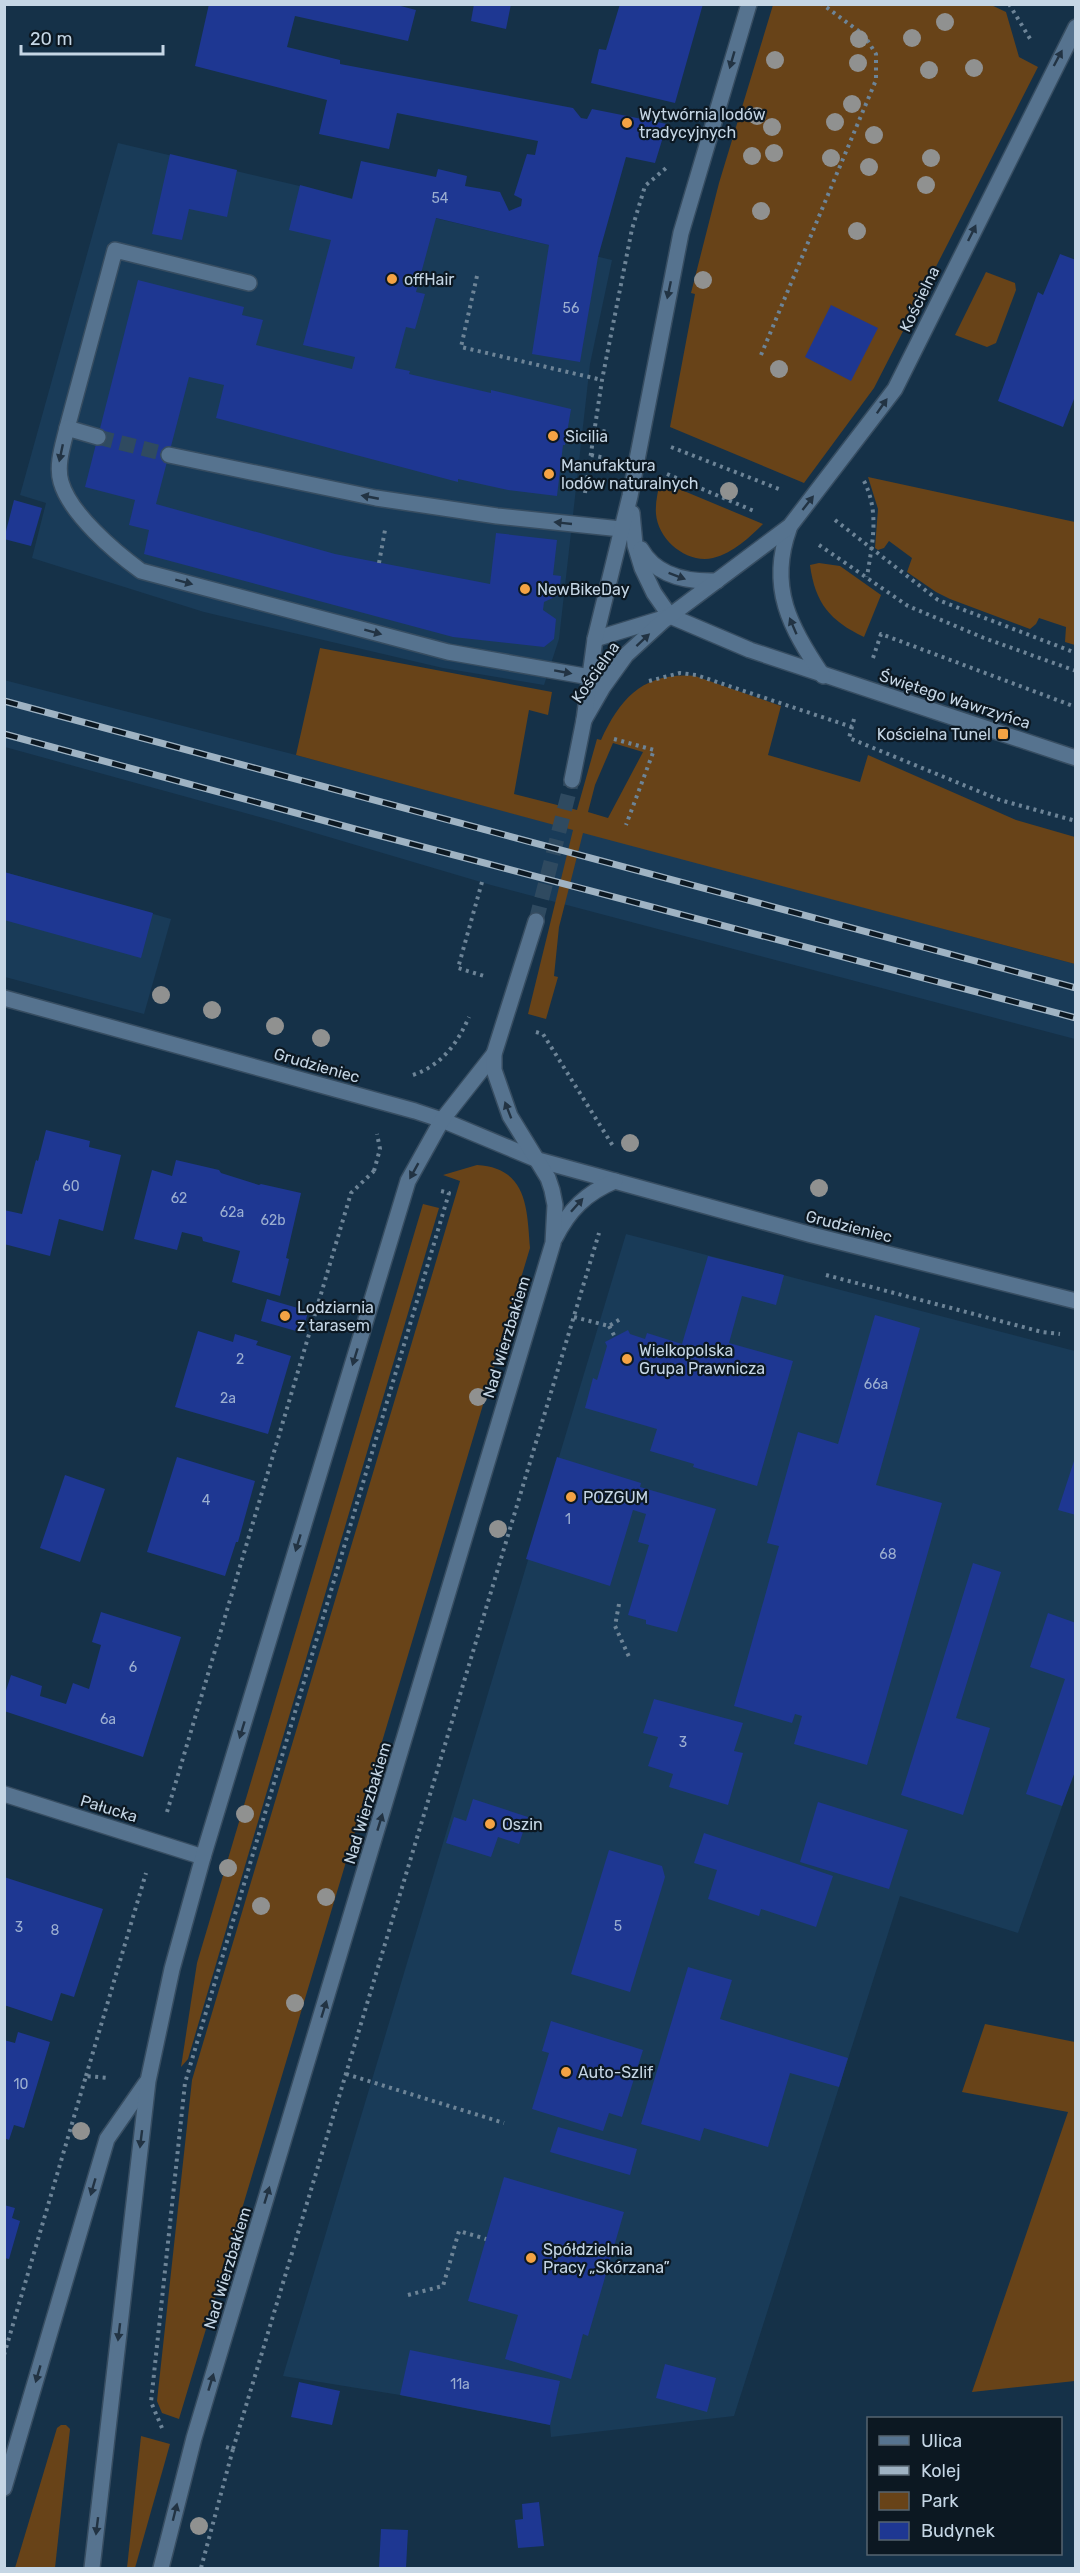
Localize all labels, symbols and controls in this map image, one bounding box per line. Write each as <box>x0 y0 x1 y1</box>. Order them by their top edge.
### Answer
scale bar <box>21 18 164 56</box>
text: 20 m <box>30 28 72 50</box>
one-way arrow <box>1053 50 1063 67</box>
one-way arrow <box>727 51 736 69</box>
place label: Wytwórnia lodów tradycyjnych <box>639 105 766 142</box>
marker: Wytwórnia lodów tradycyjnych <box>620 116 634 130</box>
house number: 54 <box>431 190 449 207</box>
one-way arrow <box>966 224 976 242</box>
street label: Kościelna <box>895 263 943 335</box>
place label: offHair <box>404 270 454 289</box>
marker: offHair <box>385 272 399 286</box>
one-way arrow <box>664 281 673 300</box>
house number: 56 <box>563 300 579 317</box>
one-way arrow <box>876 399 888 415</box>
place label: Sicilia <box>565 427 608 446</box>
marker: Sicilia <box>546 429 560 443</box>
one-way arrow <box>56 444 65 463</box>
place label: Manufaktura lodów naturalnych <box>561 456 699 493</box>
marker: Manufaktura lodów naturalnych <box>542 467 556 481</box>
one-way arrow <box>360 492 379 501</box>
one-way arrow <box>802 495 814 510</box>
one-way arrow <box>554 519 573 528</box>
one-way arrow <box>668 571 686 581</box>
one-way arrow <box>175 578 193 588</box>
place label: NewBikeDay <box>537 580 630 599</box>
marker: NewBikeDay <box>518 582 532 596</box>
one-way arrow <box>788 616 798 634</box>
one-way arrow <box>363 628 382 638</box>
one-way arrow <box>635 634 650 647</box>
street label: Kościelna <box>567 638 623 707</box>
street label: Świętego Wawrzyńca <box>877 665 1033 734</box>
one-way arrow <box>554 668 573 677</box>
place label: Kościelna Tunel <box>877 725 991 744</box>
marker: Kościelna Tunel <box>996 727 1010 741</box>
street label: Grudzieniec <box>272 1044 362 1087</box>
one-way arrow <box>503 1100 513 1118</box>
one-way arrow <box>409 1163 419 1180</box>
house number: 60 <box>62 1178 80 1195</box>
house number: 62 <box>171 1190 187 1207</box>
one-way arrow <box>570 1198 583 1213</box>
house number: 62a <box>220 1204 244 1221</box>
street label: Grudzieniec <box>804 1207 894 1246</box>
house number: 62b <box>261 1212 286 1229</box>
street label: Nad Wierzbakiem <box>479 1274 534 1400</box>
place label: Lodziarnia z tarasem <box>297 1298 374 1335</box>
marker: Lodziarnia z tarasem <box>278 1309 292 1323</box>
place label: Wielkopolska Grupa Prawnicza <box>639 1341 765 1378</box>
one-way arrow <box>350 1348 359 1366</box>
house number: 2 <box>236 1351 244 1368</box>
marker: Wielkopolska Grupa Prawnicza <box>620 1352 634 1366</box>
house number: 66a <box>864 1376 888 1393</box>
house number: 2a <box>220 1390 236 1407</box>
place label: POZGUM <box>583 1488 648 1507</box>
marker: POZGUM <box>564 1490 578 1504</box>
house number: 4 <box>202 1492 211 1509</box>
house number: 1 <box>565 1511 571 1528</box>
one-way arrow <box>293 1534 302 1552</box>
house number: 68 <box>879 1546 897 1563</box>
house number: 6 <box>129 1659 137 1676</box>
house number: 6a <box>100 1711 116 1728</box>
one-way arrow <box>237 1721 246 1739</box>
house number: 3 <box>679 1734 687 1751</box>
street label: Nad Wierzbakiem <box>340 1740 395 1866</box>
street label: Pałucka <box>78 1791 140 1826</box>
one-way arrow <box>376 1813 385 1831</box>
place label: Oszin <box>502 1815 543 1834</box>
marker: Oszin <box>483 1817 497 1831</box>
house number: 5 <box>614 1918 622 1935</box>
house number: 3 <box>15 1919 23 1936</box>
house number: 8 <box>51 1922 60 1939</box>
one-way arrow <box>320 2000 329 2018</box>
place label: Auto-Szlif <box>578 2063 654 2082</box>
marker: Auto-Szlif <box>559 2065 573 2079</box>
house number: 10 <box>14 2076 29 2093</box>
one-way arrow <box>137 2129 146 2148</box>
one-way arrow <box>88 2178 97 2196</box>
one-way arrow <box>263 2186 272 2204</box>
street label: Nad Wierzbakiem <box>200 2205 255 2331</box>
place label: Spółdzielnia Pracy „Skórzana” <box>543 2240 670 2277</box>
marker: Spółdzielnia Pracy „Skórzana” <box>524 2251 538 2265</box>
one-way arrow <box>115 2323 124 2342</box>
one-way arrow <box>33 2365 42 2383</box>
one-way arrow <box>207 2373 216 2391</box>
house number: 11a <box>450 2376 470 2393</box>
legend <box>867 2417 1062 2555</box>
text: Ulica <box>921 2430 962 2452</box>
text: Kolej <box>921 2460 961 2482</box>
text: Park <box>921 2490 959 2512</box>
one-way arrow <box>171 2503 181 2521</box>
one-way arrow <box>92 2517 102 2536</box>
text: Budynek <box>921 2520 995 2542</box>

